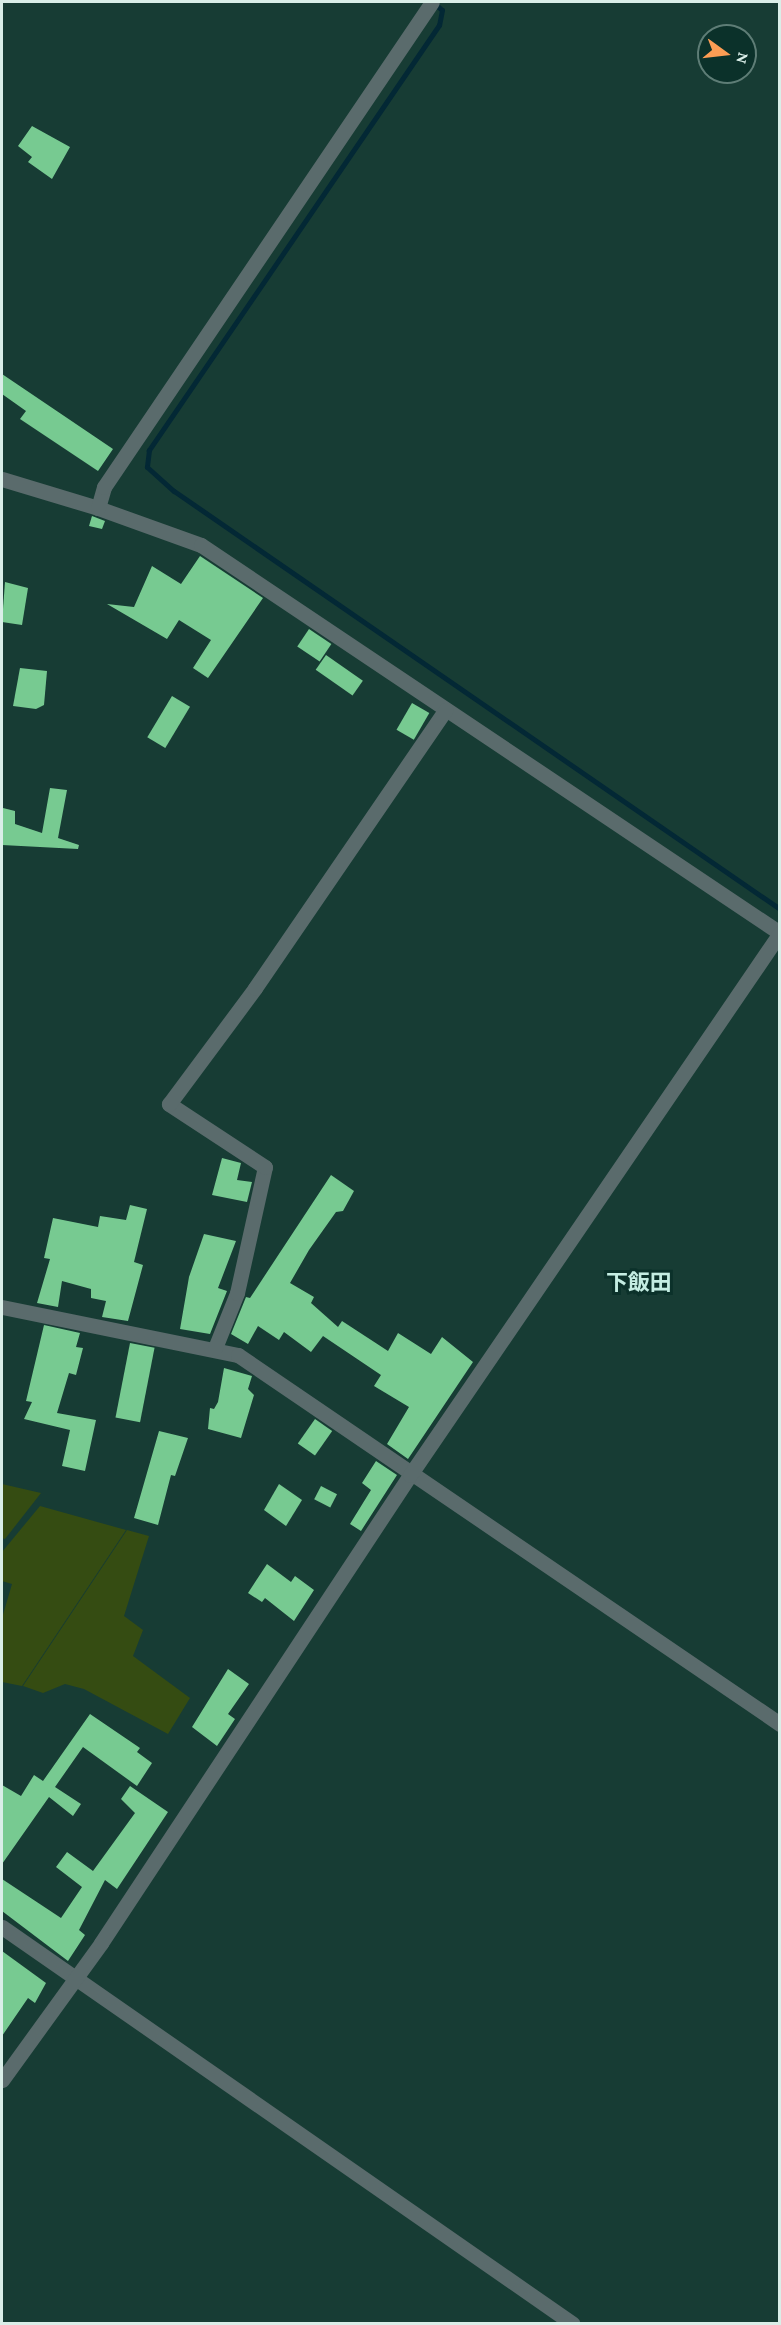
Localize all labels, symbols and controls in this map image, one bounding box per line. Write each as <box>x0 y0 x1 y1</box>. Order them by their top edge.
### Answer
north arrow <box>697 24 757 84</box>
text: N <box>733 51 753 66</box>
district label: 下飯田 <box>606 1270 672 1296</box>

